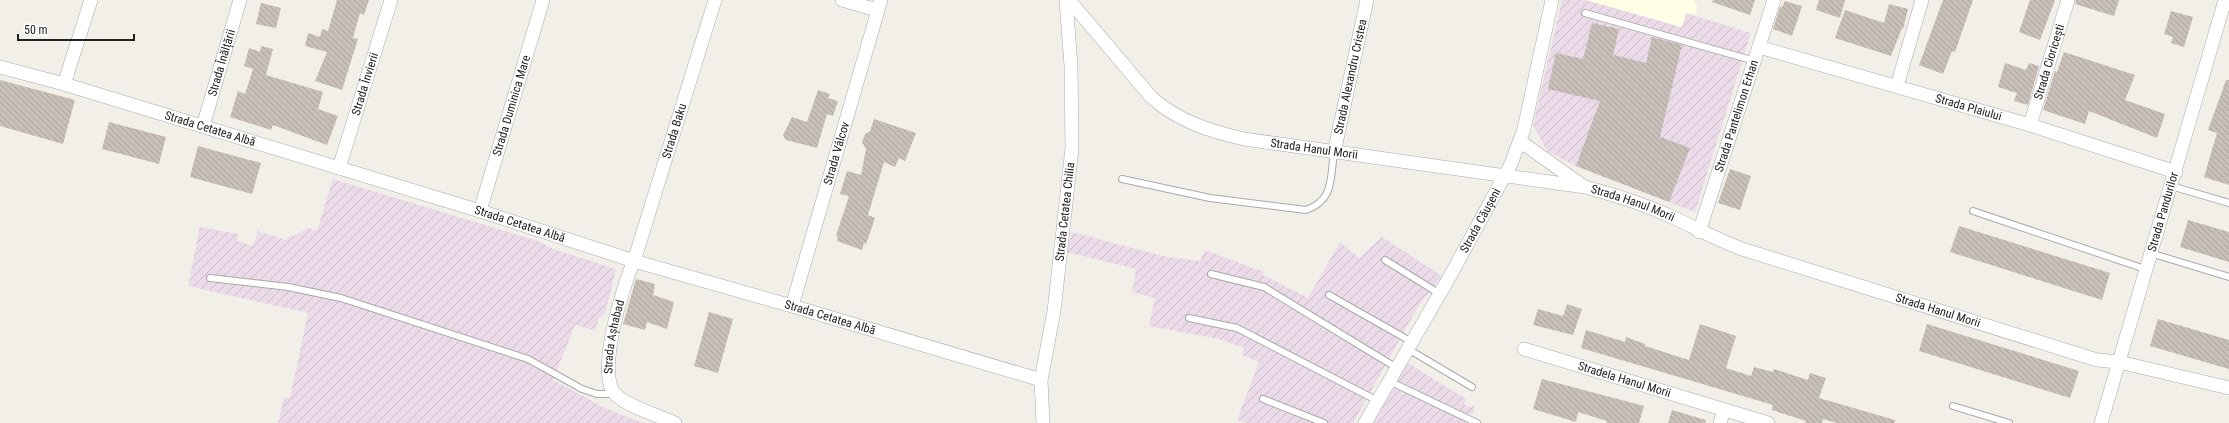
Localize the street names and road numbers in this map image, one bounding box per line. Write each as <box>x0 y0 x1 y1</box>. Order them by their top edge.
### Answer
street label: Strada Alexandru Cristea <box>1331 18 1370 136</box>
street label: Strada Cioricești <box>2031 22 2067 101</box>
street label: Strada Înălțării <box>205 27 238 98</box>
street label: Strada Învierii <box>349 51 381 117</box>
street label: Strada Duminica Mare <box>490 53 533 158</box>
street label: Strada Pantelimon Erhan <box>1712 58 1761 174</box>
street label: Strada Plaiului <box>1934 91 2003 124</box>
street label: Strada Baku <box>659 102 690 160</box>
street label: Strada Cetatea Albă <box>163 108 257 149</box>
street label: Strada Vâlcov <box>821 120 852 187</box>
street label: Strada Hanul Morii <box>1270 136 1359 162</box>
street label: Strada Cetatea Chilia <box>1053 161 1077 262</box>
street label: Strada Pandurilor <box>2145 170 2181 253</box>
street label: Strada Hanul Morii <box>1589 182 1677 224</box>
street label: Strada Căușeni <box>1457 186 1503 255</box>
street label: Strada Cetatea Albă <box>473 203 567 245</box>
street label: Strada Hanul Morii <box>1894 290 1982 330</box>
street label: Strada Cetatea Albă <box>783 297 877 337</box>
street label: Strada Așhabad <box>601 298 627 374</box>
street label: Stradela Hanul Morii <box>1576 359 1673 400</box>

